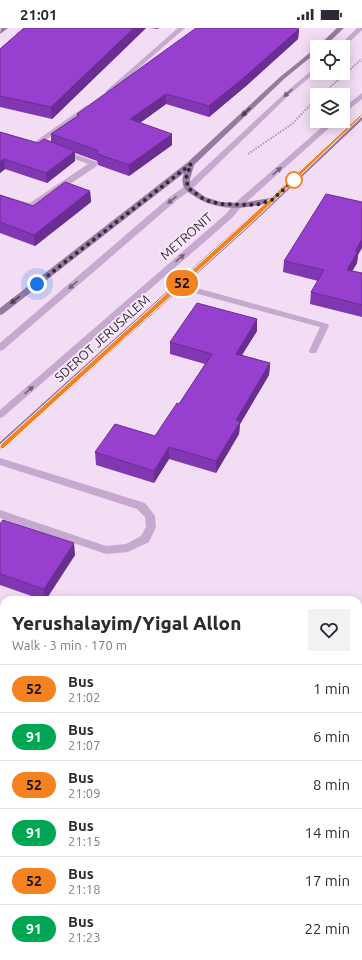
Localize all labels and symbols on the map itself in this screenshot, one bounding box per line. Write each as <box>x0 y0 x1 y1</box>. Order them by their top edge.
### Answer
one-way arrow <box>282 89 293 98</box>
one-way arrow <box>241 107 251 117</box>
one-way arrow <box>272 167 281 176</box>
unlabelled marker <box>285 171 303 189</box>
one-way arrow <box>166 196 177 205</box>
street label: METRONIT <box>157 210 215 262</box>
one-way arrow <box>175 254 185 263</box>
line badge: 52 <box>164 270 200 296</box>
your location <box>27 274 47 294</box>
one-way arrow <box>68 280 78 290</box>
street label: SDEROT JERUSALEM <box>52 292 152 384</box>
one-way arrow <box>10 296 21 305</box>
one-way arrow <box>24 385 35 394</box>

